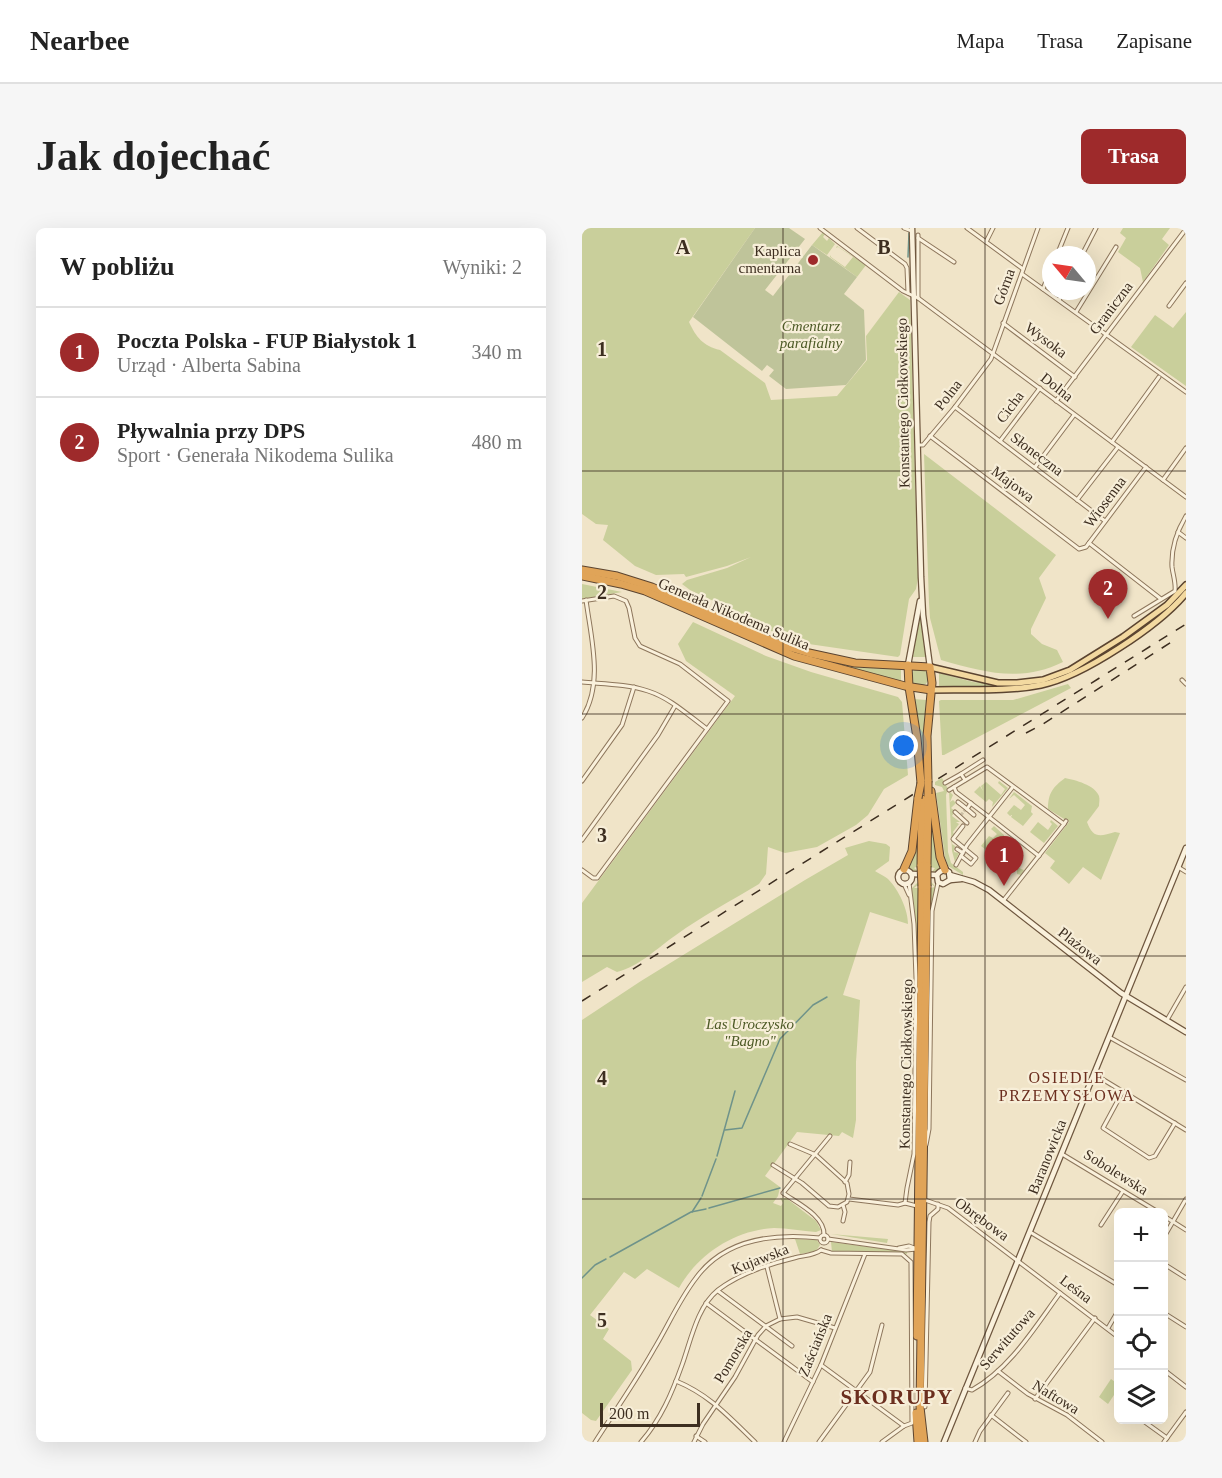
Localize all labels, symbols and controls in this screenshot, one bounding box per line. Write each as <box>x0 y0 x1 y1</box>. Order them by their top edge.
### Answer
text: Nearbee <box>30 25 130 56</box>
text: Mapa <box>956 29 1004 53</box>
text: Trasa <box>1037 29 1083 53</box>
text: Zapisane <box>1116 29 1192 53</box>
button: Trasa <box>1081 129 1186 184</box>
text: Jak dojechać <box>36 133 271 179</box>
text: A <box>676 236 691 258</box>
text: B <box>877 236 891 258</box>
place label: Kaplica cmentarna <box>739 243 801 276</box>
north arrow <box>1042 246 1096 300</box>
text: W pobliżu <box>60 252 174 281</box>
marker: Kaplica cmentarna <box>806 253 820 267</box>
text: Wyniki: 2 <box>443 256 522 278</box>
street label: Górna <box>990 266 1018 307</box>
street label: Graniczna <box>1086 278 1136 337</box>
park label: Cmentarz parafialny <box>779 318 843 351</box>
street label: Konstantego Ciołkowskiego <box>894 318 912 488</box>
street label: Wysoka <box>1022 319 1070 361</box>
text: Poczta Polska - FUP Białystok 1 <box>117 328 417 353</box>
text: 1 <box>597 338 607 360</box>
text: 1 <box>75 341 85 363</box>
text: 340 m <box>471 341 522 363</box>
text: Urząd · Alberta Sabina <box>117 354 301 376</box>
street label: Dolna <box>1038 369 1077 405</box>
street label: Polna <box>931 376 965 413</box>
street label: Cicha <box>993 388 1027 426</box>
text: Pływalnia przy DPS <box>117 418 305 443</box>
street label: Słoneczna <box>1008 429 1067 479</box>
text: 2 <box>75 431 85 453</box>
text: 480 m <box>471 431 522 453</box>
text: Sport · Generała Nikodema Sulika <box>117 444 394 466</box>
street label: Majowa <box>989 463 1038 505</box>
street label: Wiosenna <box>1081 473 1129 531</box>
pin: 2 <box>1088 570 1128 619</box>
street label: Generała Nikodema Sulika <box>656 575 812 653</box>
text: 2 <box>597 581 607 603</box>
your location <box>889 731 918 760</box>
text: 3 <box>597 824 607 846</box>
pin: 1 <box>984 836 1024 886</box>
street label: Plażowa <box>1055 924 1105 968</box>
street label: Konstantego Ciołkowskiego <box>897 979 915 1149</box>
park label: Las Uroczysko "Bagno" <box>705 1016 795 1049</box>
text: 4 <box>597 1067 607 1089</box>
district label: OSIEDLE PRZEMYSŁOWA <box>999 1069 1135 1104</box>
street label: Baranowicka <box>1025 1117 1069 1197</box>
street label: Sobolewska <box>1081 1146 1151 1198</box>
street label: Obrębowa <box>952 1194 1012 1244</box>
map controls <box>1114 1208 1168 1424</box>
button: + <box>1114 1208 1168 1262</box>
street label: Kujawska <box>729 1241 791 1277</box>
button: − <box>1114 1262 1168 1316</box>
street label: Leśna <box>1057 1272 1095 1306</box>
street label: Serwitutowa <box>976 1305 1038 1373</box>
text: 5 <box>597 1309 607 1331</box>
street label: Zaściańska <box>795 1311 835 1379</box>
button: locate <box>1114 1316 1168 1370</box>
street label: Pomorska <box>711 1326 755 1386</box>
button: layers <box>1114 1370 1168 1424</box>
street label: Naftowa <box>1030 1377 1083 1417</box>
district label: SKORUPY <box>840 1385 954 1409</box>
scale bar <box>600 1400 700 1428</box>
text: 200 m <box>609 1405 649 1422</box>

